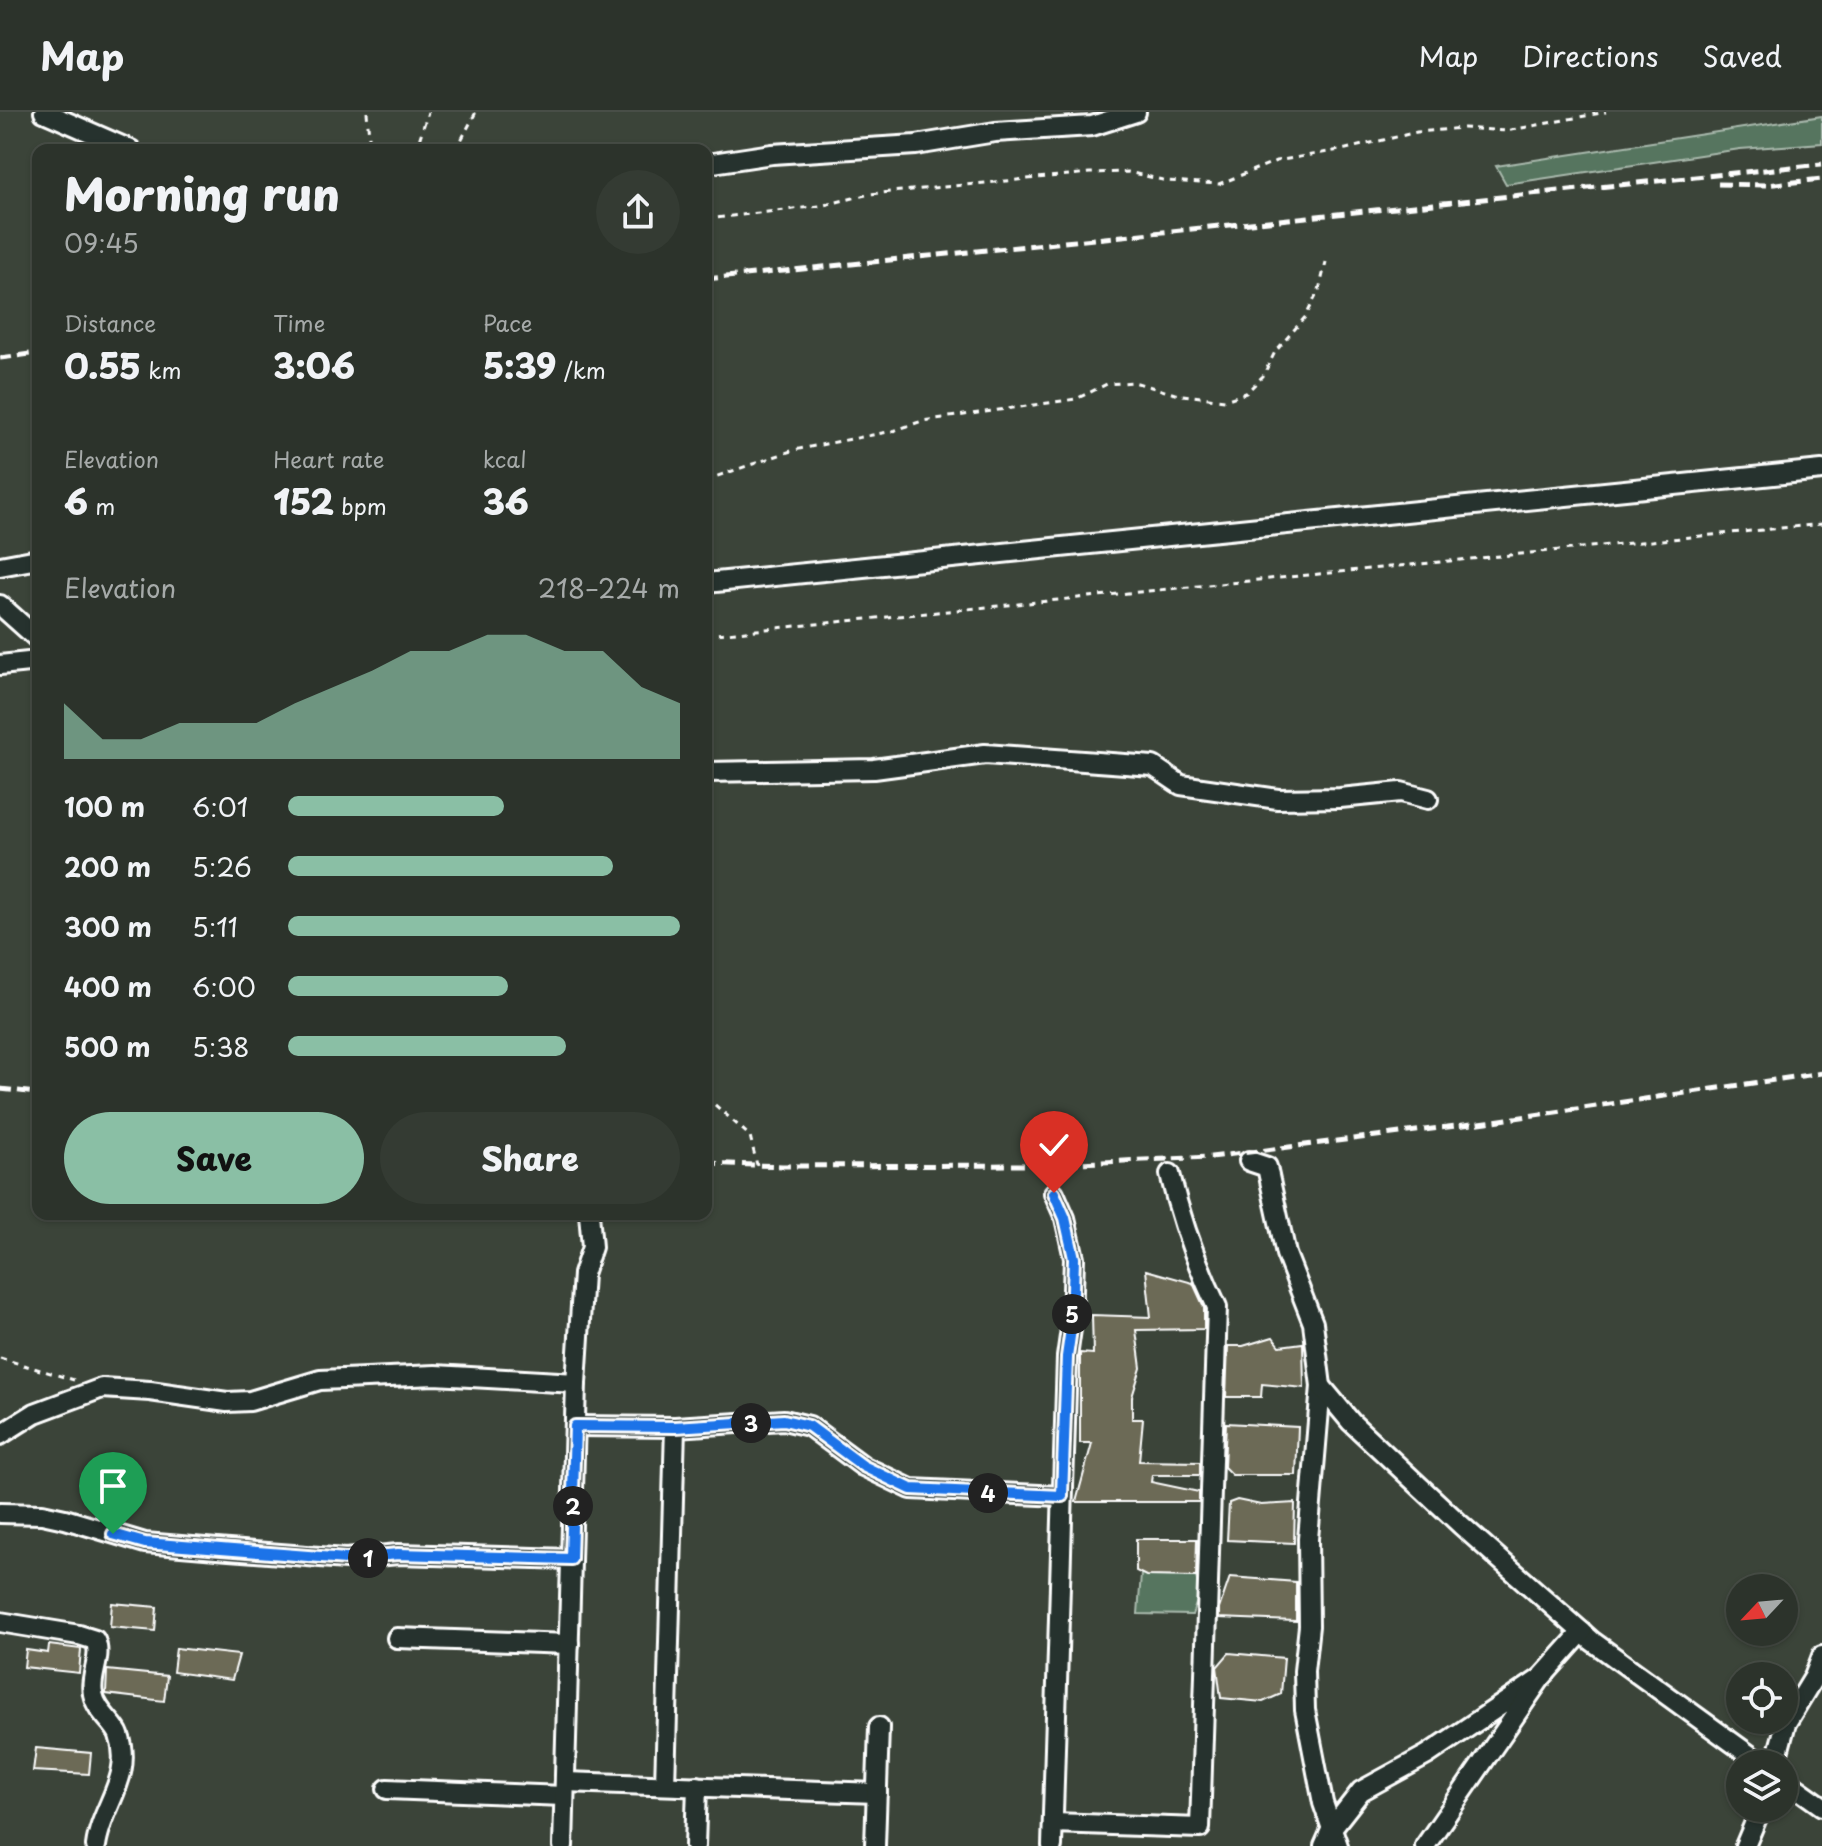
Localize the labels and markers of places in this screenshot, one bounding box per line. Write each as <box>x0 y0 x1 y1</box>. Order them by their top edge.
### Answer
pin <box>1020 1111 1088 1193</box>
pin: 5 <box>1052 1294 1092 1334</box>
pin: 3 <box>731 1403 771 1443</box>
pin <box>79 1452 147 1534</box>
pin: 4 <box>968 1473 1008 1513</box>
pin: 2 <box>553 1486 593 1526</box>
pin: 1 <box>348 1538 388 1578</box>

